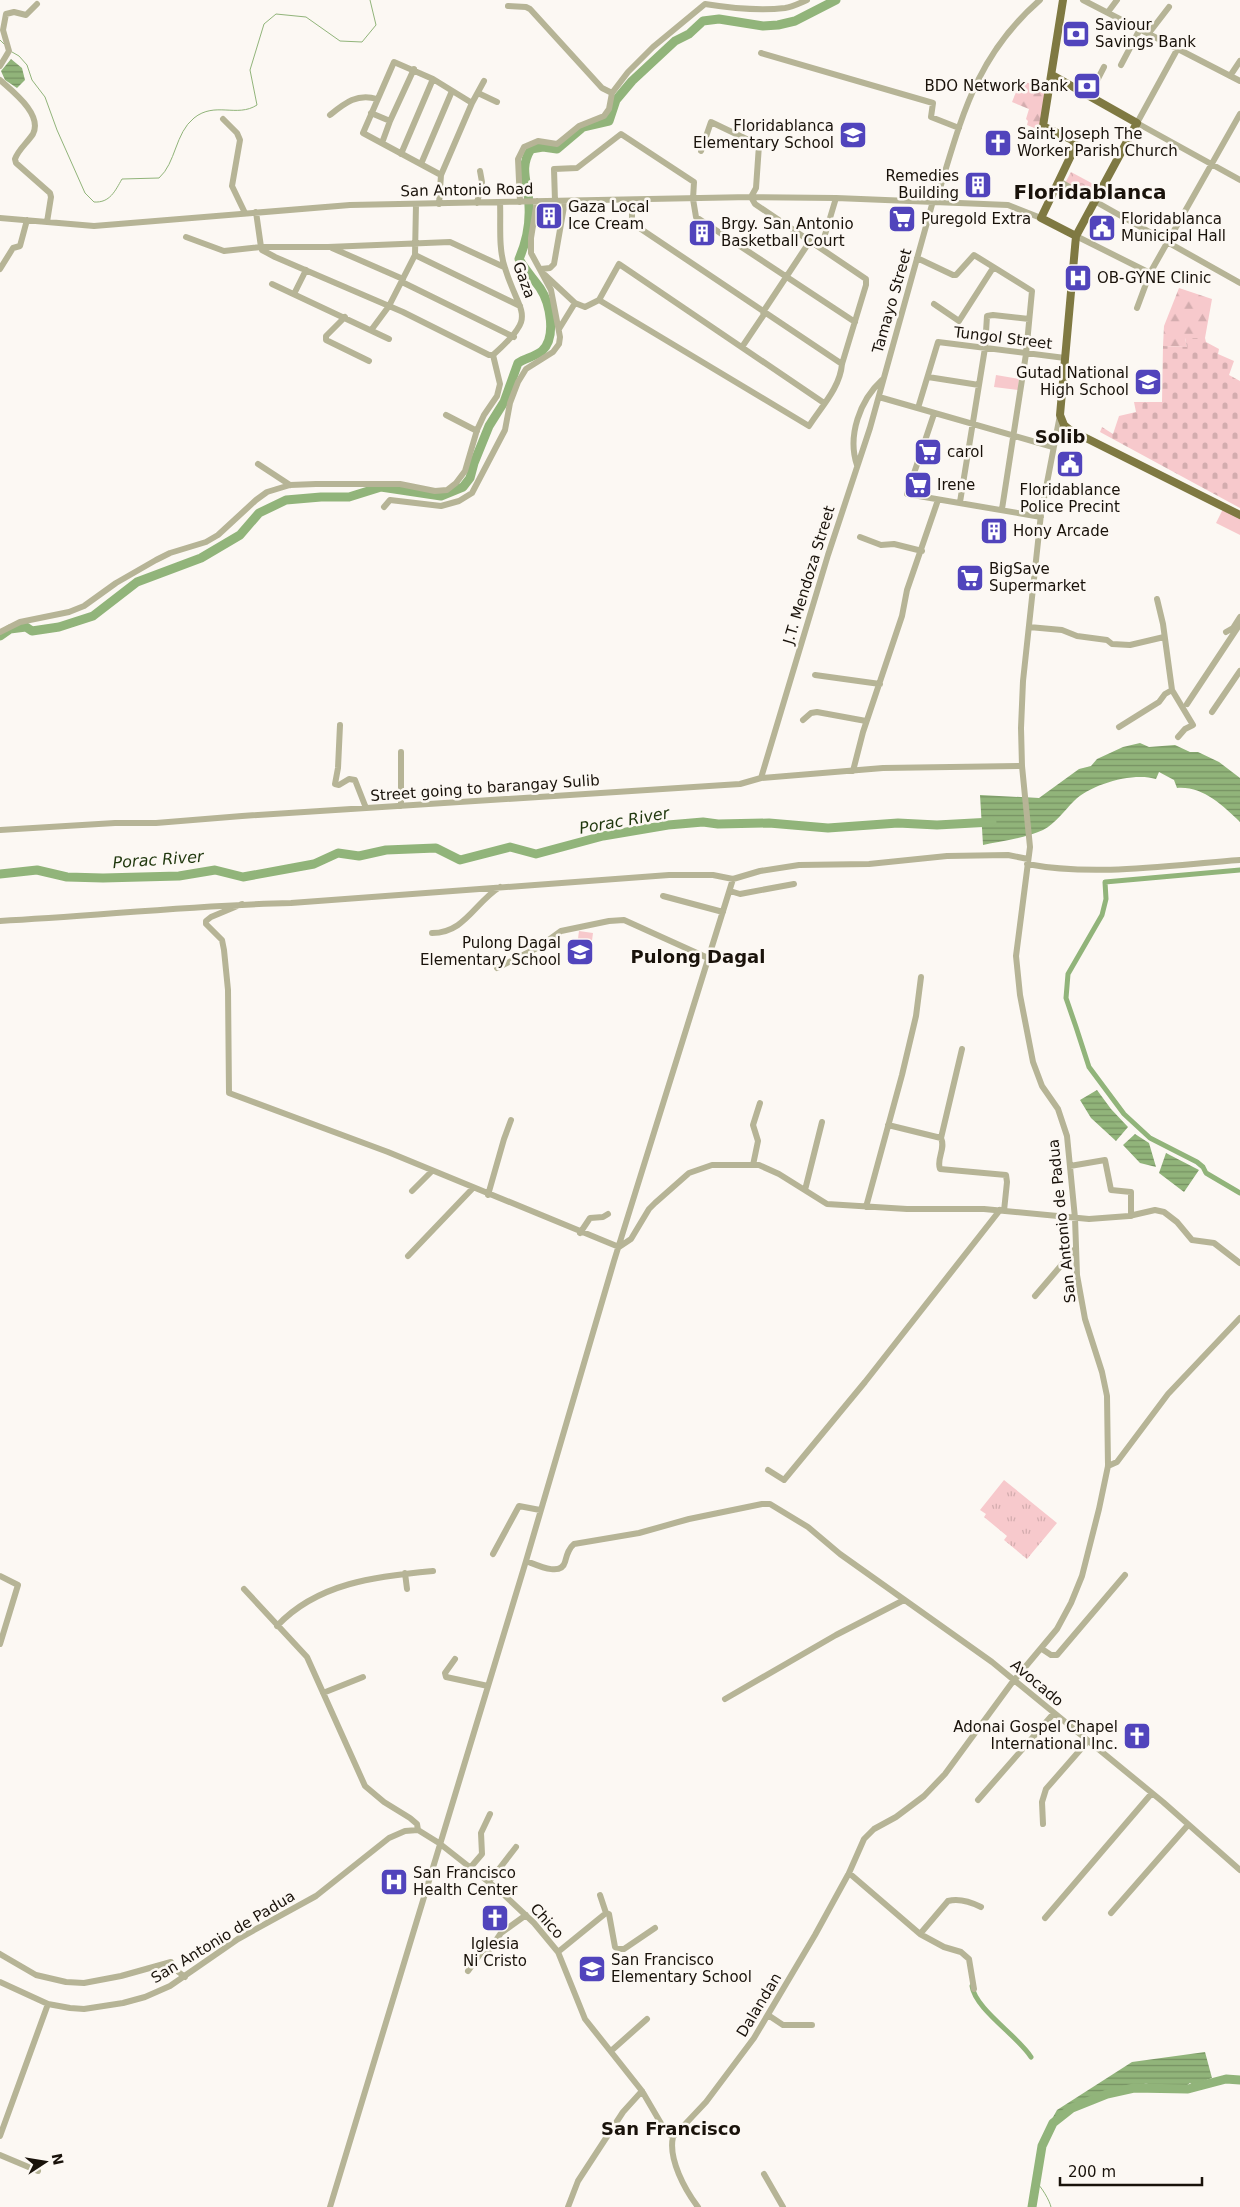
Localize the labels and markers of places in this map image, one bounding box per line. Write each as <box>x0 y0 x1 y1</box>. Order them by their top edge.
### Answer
place label: Saviour Savings Bank <box>1095 16 1196 51</box>
bank icon: Saviour Savings Bank <box>1061 19 1091 49</box>
bank icon: BDO Network Bank <box>1072 71 1102 101</box>
place label: BDO Network Bank <box>925 77 1068 95</box>
place label: Floridablanca Elementary School <box>693 117 834 152</box>
school or university icon: Floridablanca Elementary School <box>838 120 868 150</box>
place label: Saint Joseph The Worker Parish Church <box>1017 125 1178 160</box>
church icon: Saint Joseph The Worker Parish Church <box>983 128 1013 158</box>
place label: Remedies Building <box>885 167 959 202</box>
building icon: Remedies Building <box>963 170 993 200</box>
place label: Gaza Local Ice Cream <box>568 198 650 233</box>
building icon: Gaza Local Ice Cream <box>534 201 564 231</box>
supermarket icon: Puregold Extra <box>887 204 917 234</box>
place label: Puregold Extra <box>921 210 1031 228</box>
place label: Floridablanca Municipal Hall <box>1121 210 1226 245</box>
public building icon: Floridablanca Municipal Hall <box>1087 213 1117 243</box>
place label: Brgy. San Antonio Basketball Court <box>721 215 854 250</box>
building icon: Brgy. San Antonio Basketball Court <box>687 218 717 248</box>
hospital icon: OB-GYNE Clinic <box>1063 263 1093 293</box>
place label: OB-GYNE Clinic <box>1097 269 1211 287</box>
place label: Gutad National High School <box>1016 364 1129 399</box>
school or university icon: Gutad National High School <box>1133 367 1163 397</box>
supermarket icon: carol <box>913 437 943 467</box>
place label: carol <box>947 443 984 461</box>
public building icon: Floridablance Police Precint <box>1055 449 1085 479</box>
supermarket icon: Irene <box>903 470 933 500</box>
place label: Irene <box>937 476 975 494</box>
place label: Floridablance Police Precint <box>1020 481 1120 516</box>
building icon: Hony Arcade <box>979 516 1009 546</box>
place label: Hony Arcade <box>1013 522 1109 540</box>
place label: BigSave Supermarket <box>989 560 1086 595</box>
supermarket icon: BigSave Supermarket <box>955 563 985 593</box>
place label: Pulong Dagal Elementary School <box>420 934 561 969</box>
school or university icon: Pulong Dagal Elementary School <box>565 937 595 967</box>
place label: Adonai Gospel Chapel International Inc. <box>953 1718 1118 1753</box>
church icon: Adonai Gospel Chapel International Inc. <box>1122 1721 1152 1751</box>
place label: San Francisco Health Center <box>413 1864 518 1899</box>
hospital icon: San Francisco Health Center <box>379 1867 409 1897</box>
church icon: Iglesia Ni Cristo <box>480 1903 510 1933</box>
place label: Iglesia Ni Cristo <box>463 1935 527 1970</box>
place label: San Francisco Elementary School <box>611 1951 752 1986</box>
school or university icon: San Francisco Elementary School <box>577 1954 607 1984</box>

